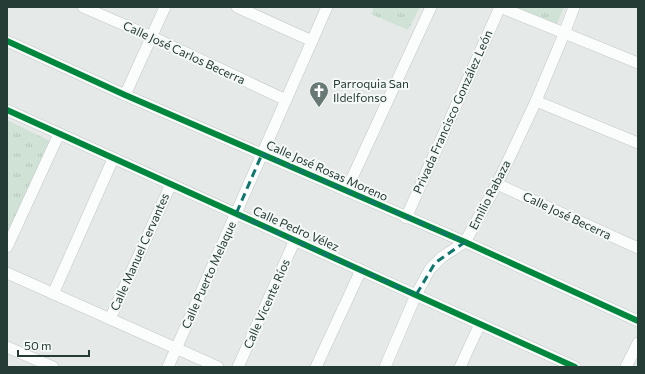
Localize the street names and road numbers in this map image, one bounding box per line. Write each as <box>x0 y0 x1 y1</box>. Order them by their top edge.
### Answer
street label: Calle José Carlos Becerra <box>121 18 248 87</box>
street label: Privada Francisco González León <box>410 28 495 196</box>
street label: Calle José Rosas Moreno <box>264 137 390 204</box>
street label: Emilio Rabaza <box>466 157 513 232</box>
street label: Calle José Becerra <box>521 188 614 243</box>
street label: Calle Manuel Cervantes <box>107 191 171 313</box>
street label: Calle Pedro Vélez <box>251 203 342 253</box>
street label: Calle Puerto Melaque <box>178 219 238 330</box>
street label: Calle Vicente Ríos <box>240 257 292 351</box>

